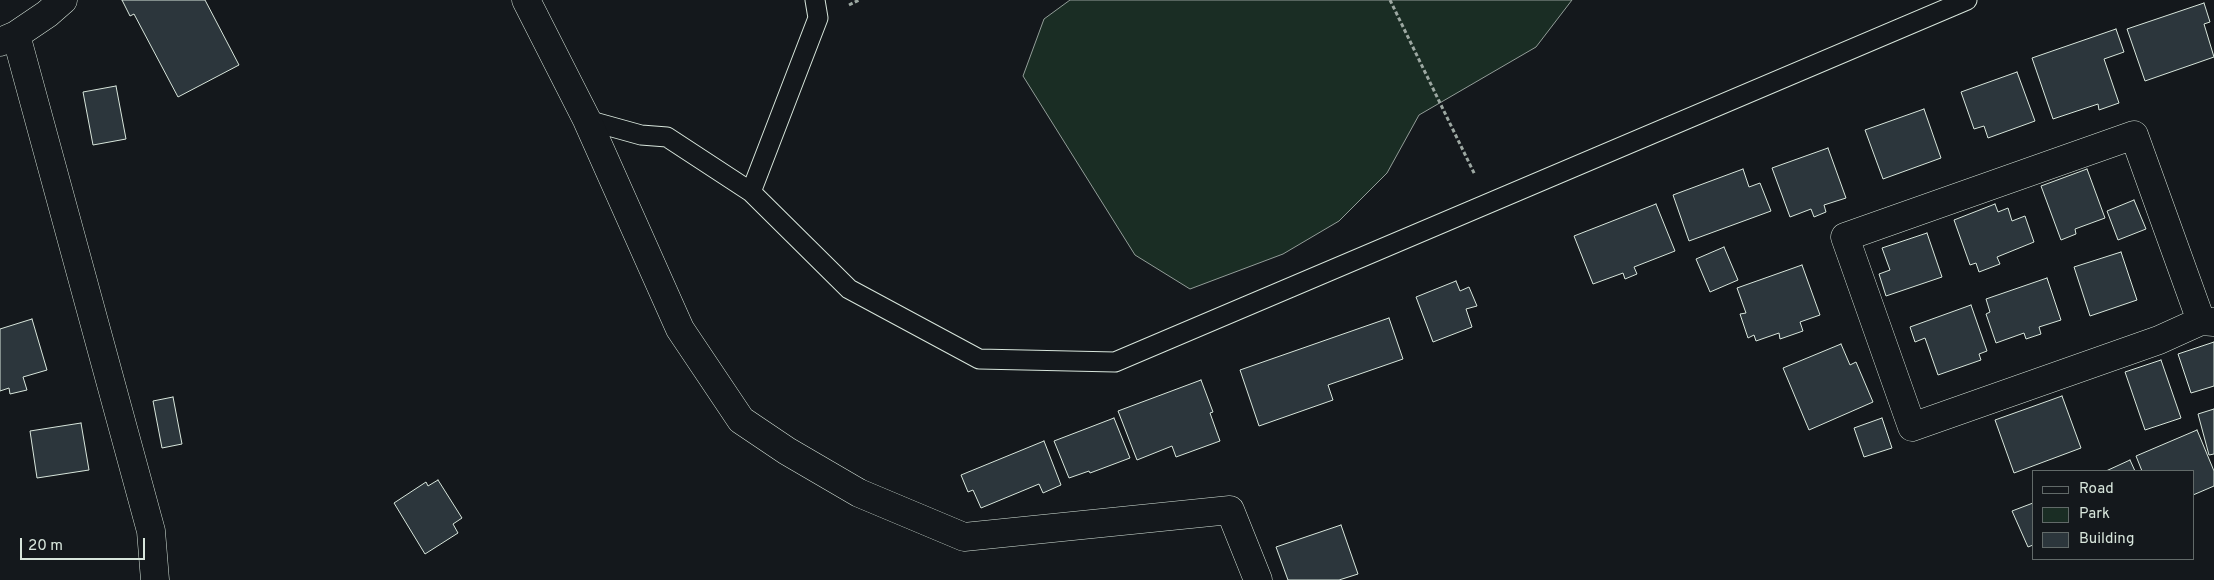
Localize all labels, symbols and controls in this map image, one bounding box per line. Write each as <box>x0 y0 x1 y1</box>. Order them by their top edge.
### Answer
legend <box>2032 470 2194 560</box>
text: Road <box>2079 480 2114 499</box>
text: Park <box>2079 505 2110 524</box>
scale bar <box>22 528 148 560</box>
text: Building <box>2079 530 2134 549</box>
text: 20 m <box>28 537 63 556</box>

